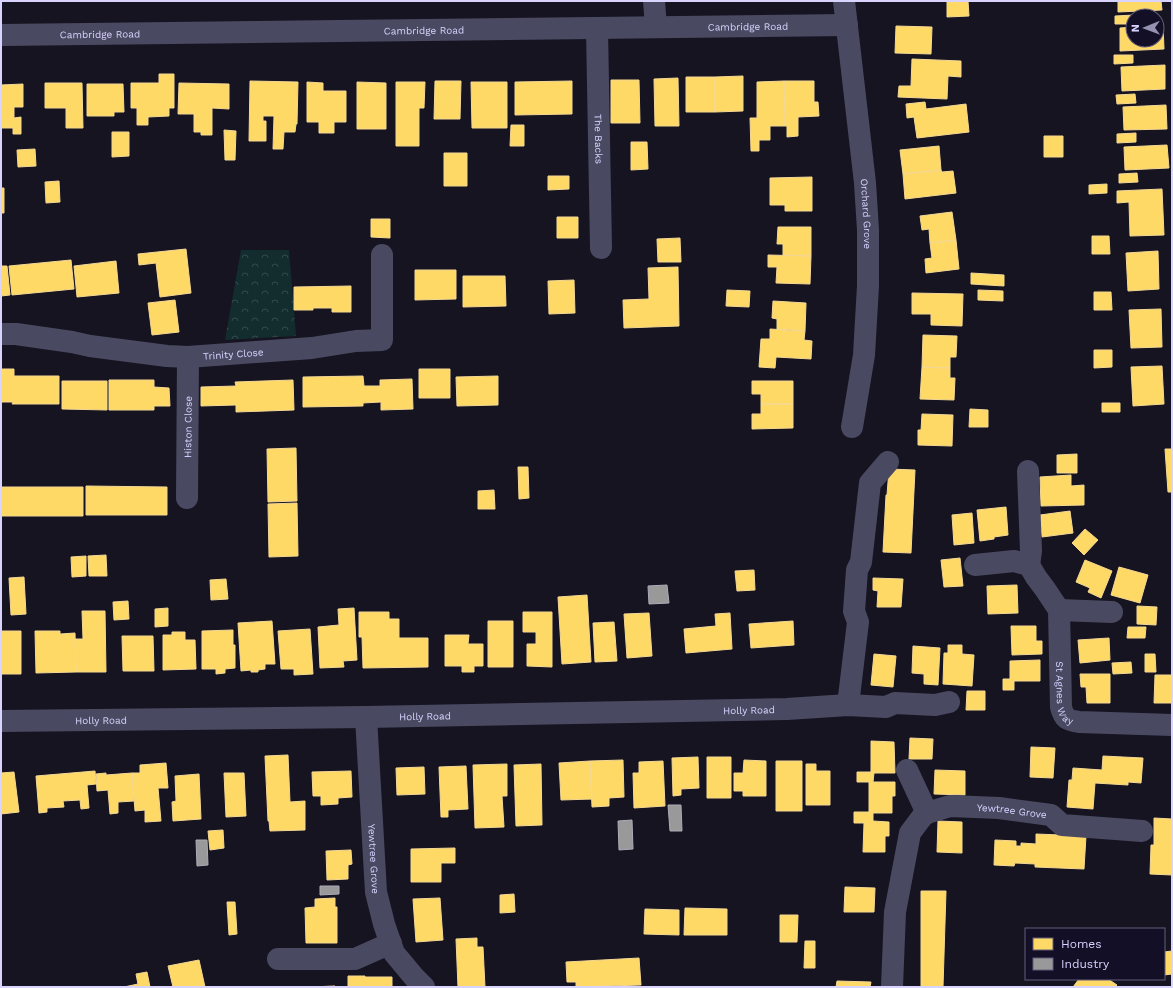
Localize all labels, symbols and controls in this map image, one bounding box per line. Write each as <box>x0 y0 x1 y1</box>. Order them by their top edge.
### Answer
north arrow <box>1125 8 1165 48</box>
street label: Cambridge Road <box>708 20 788 32</box>
street label: Cambridge Road <box>384 24 464 36</box>
text: N <box>1129 24 1142 32</box>
street label: Cambridge Road <box>60 28 140 40</box>
street label: The Backs <box>593 114 605 164</box>
street label: Orchard Grove <box>859 178 874 249</box>
street label: Trinity Close <box>203 346 264 361</box>
street label: Histon Close <box>182 396 193 458</box>
street label: St Agnes Way <box>1055 661 1076 727</box>
street label: Holly Road <box>723 704 775 716</box>
street label: Holly Road <box>399 710 451 722</box>
street label: Holly Road <box>75 714 127 726</box>
street label: Yewtree Grove <box>977 802 1048 820</box>
street label: Yewtree Grove <box>367 823 382 894</box>
legend <box>1025 928 1165 980</box>
text: Homes <box>1061 937 1102 951</box>
text: Industry <box>1061 957 1110 971</box>

